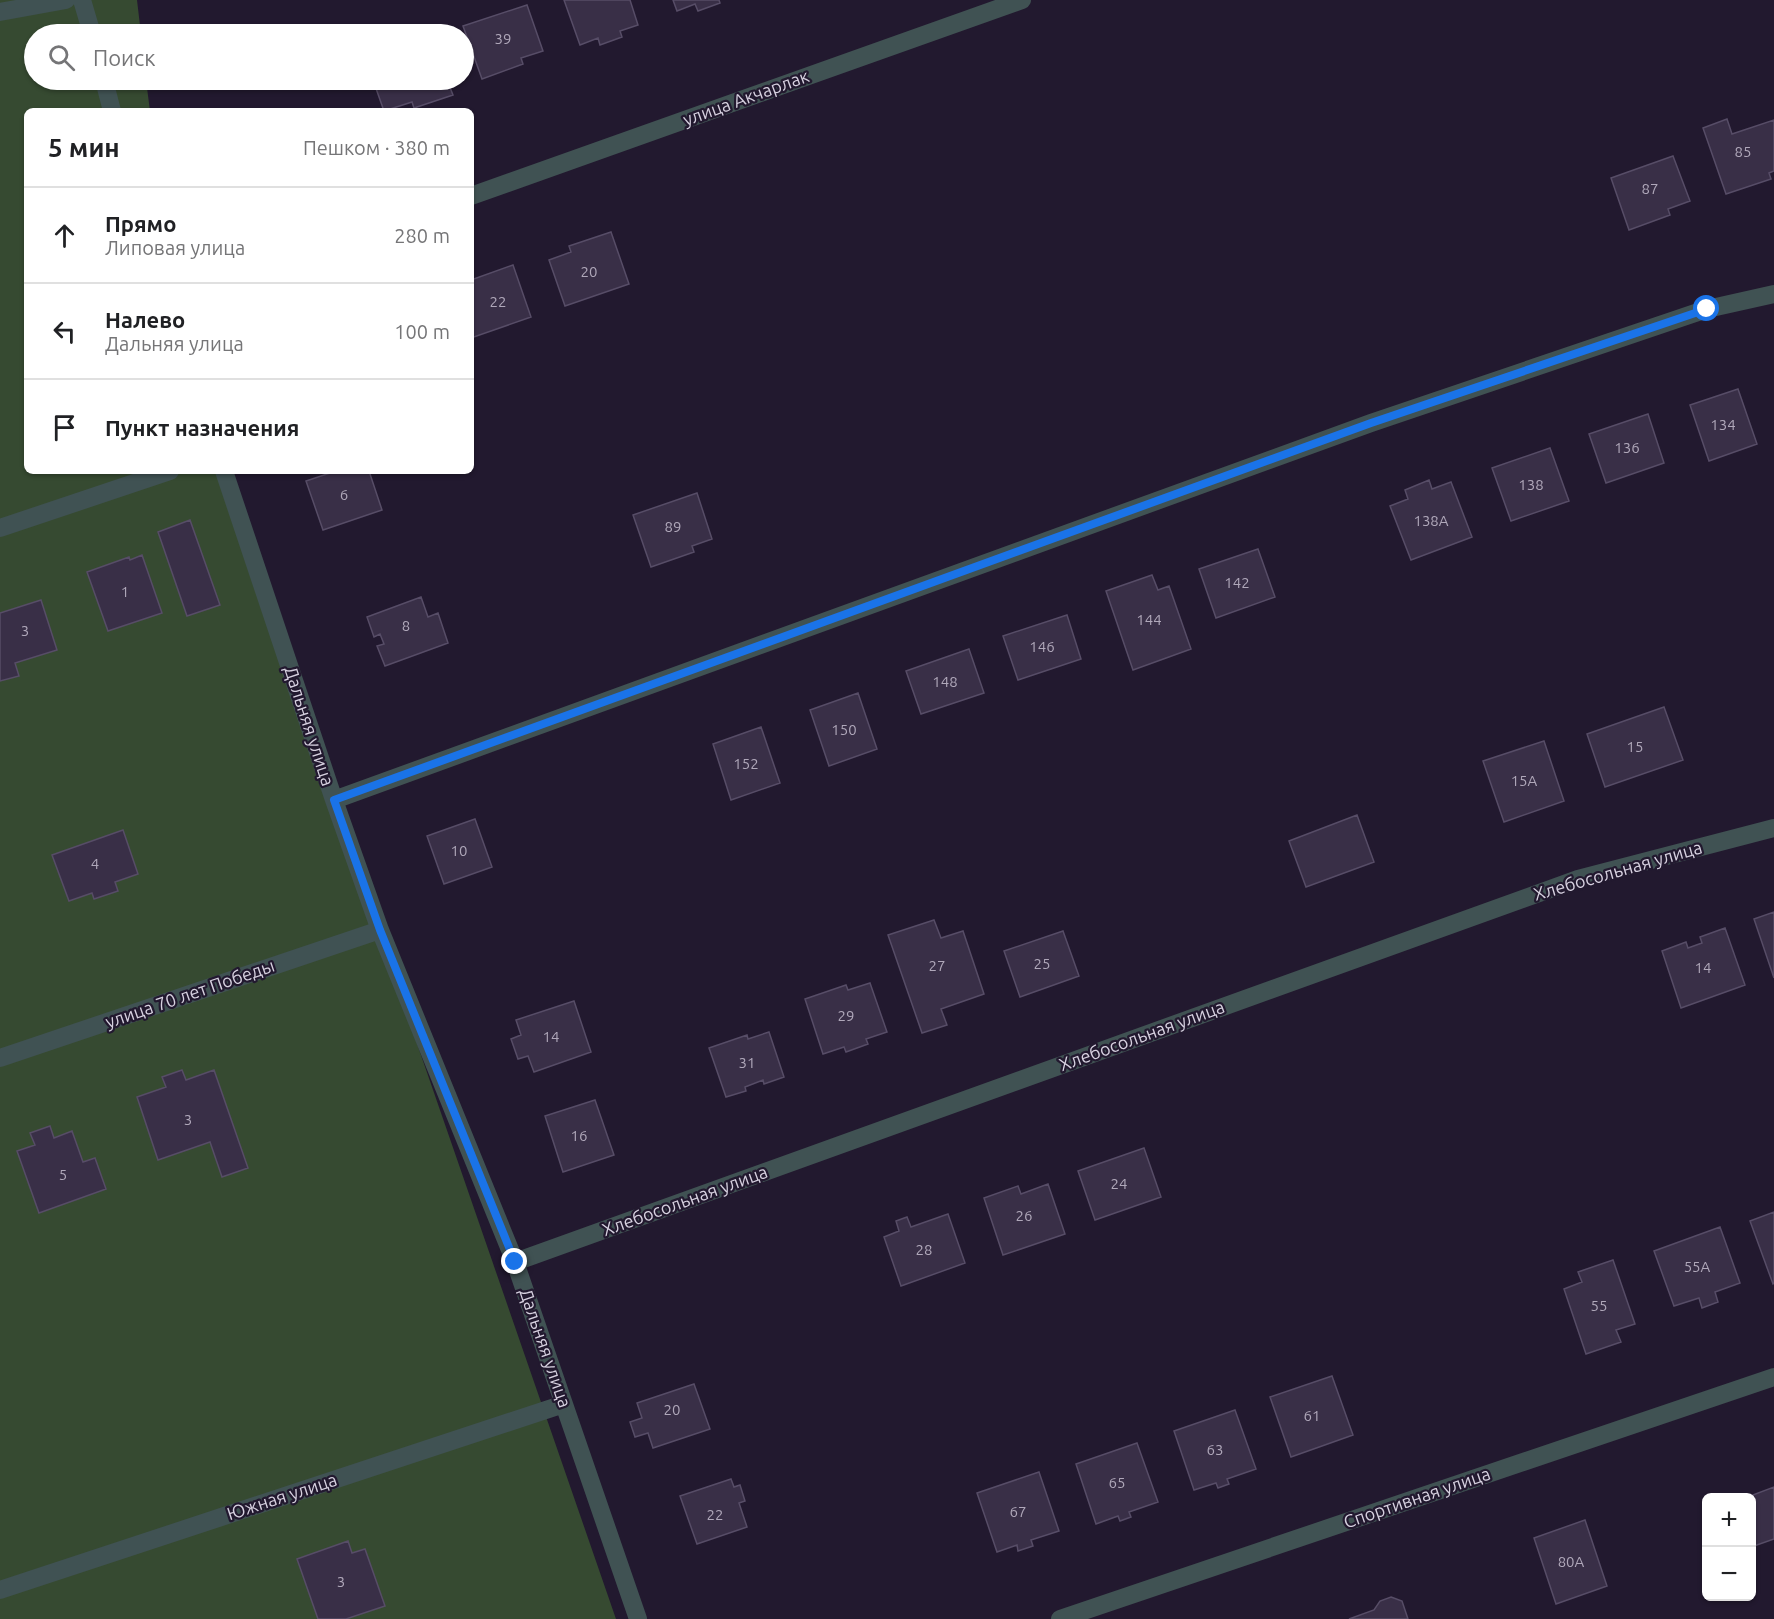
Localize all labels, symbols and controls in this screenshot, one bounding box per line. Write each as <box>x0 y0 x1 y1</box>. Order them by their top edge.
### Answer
search box <box>24 24 474 90</box>
house number: 39 <box>495 30 511 47</box>
icon: search <box>45 41 78 74</box>
text: Поиск <box>93 45 156 70</box>
street label: улица Акчарлак <box>680 65 811 129</box>
text: 5 мин <box>48 133 120 162</box>
text: Пешком · 380 m <box>303 136 450 159</box>
house number: 85 <box>1735 143 1751 160</box>
house number: 87 <box>1642 180 1658 197</box>
text: Прямо <box>105 211 176 236</box>
icon: ahead <box>48 219 81 252</box>
text: 280 m <box>394 224 450 247</box>
text: Липовая улица <box>105 236 245 259</box>
house number: 20 <box>581 263 597 280</box>
house number: 22 <box>490 293 506 310</box>
route start <box>1693 295 1719 321</box>
text: Налево <box>105 307 185 332</box>
icon: left <box>48 315 81 348</box>
text: 100 m <box>394 320 450 343</box>
text: Дальняя улица <box>105 332 244 355</box>
icon: arrive <box>48 411 81 444</box>
text: Пункт назначения <box>105 415 299 440</box>
house number: 134 <box>1710 416 1736 433</box>
house number: 136 <box>1614 439 1640 456</box>
house number: 138 <box>1518 476 1544 493</box>
house number: 6 <box>340 486 348 503</box>
house number: 138А <box>1413 512 1449 529</box>
house number: 89 <box>665 518 681 535</box>
house number: 142 <box>1224 574 1250 591</box>
house number: 1 <box>121 583 129 600</box>
house number: 144 <box>1136 611 1162 628</box>
house number: 8 <box>402 617 410 634</box>
house number: 3 <box>21 622 29 639</box>
house number: 146 <box>1029 638 1055 655</box>
street label: Дальняя улица <box>281 663 339 788</box>
house number: 148 <box>932 673 958 690</box>
house number: 150 <box>831 721 857 738</box>
house number: 15 <box>1627 738 1643 755</box>
house number: 152 <box>733 755 759 772</box>
house number: 15А <box>1511 772 1538 789</box>
street label: Хлебосольная улица <box>1531 836 1704 904</box>
house number: 10 <box>451 842 467 859</box>
house number: 4 <box>91 855 99 872</box>
street label: улица 70 лет Победы <box>102 955 277 1031</box>
house number: 25 <box>1034 955 1050 972</box>
house number: 27 <box>929 957 945 974</box>
house number: 14 <box>1695 959 1711 976</box>
street label: Хлебосольная улица <box>1056 996 1227 1074</box>
house number: 29 <box>838 1007 854 1024</box>
house number: 14 <box>543 1028 559 1045</box>
house number: 31 <box>739 1054 755 1071</box>
house number: 3 <box>184 1111 192 1128</box>
house number: 16 <box>571 1127 587 1144</box>
street label: Хлебосольная улица <box>599 1161 770 1239</box>
house number: 5 <box>59 1166 67 1183</box>
house number: 24 <box>1111 1175 1127 1192</box>
house number: 26 <box>1016 1207 1032 1224</box>
house number: 28 <box>916 1241 932 1258</box>
route end <box>501 1248 527 1274</box>
house number: 55А <box>1684 1258 1711 1275</box>
street label: Дальняя улица <box>516 1285 576 1410</box>
house number: 55 <box>1591 1297 1607 1314</box>
house number: 20 <box>664 1401 680 1418</box>
house number: 61 <box>1304 1407 1320 1424</box>
house number: 63 <box>1207 1441 1223 1458</box>
street label: Спортивная улица <box>1341 1463 1493 1532</box>
street label: Южная улица <box>224 1469 339 1523</box>
house number: 65 <box>1109 1474 1125 1491</box>
map controls <box>1702 1493 1756 1601</box>
button: + <box>1702 1493 1756 1547</box>
house number: 67 <box>1010 1503 1026 1520</box>
house number: 22 <box>707 1506 723 1523</box>
button: − <box>1702 1547 1756 1601</box>
house number: 80А <box>1558 1553 1585 1570</box>
house number: 3 <box>337 1573 345 1590</box>

